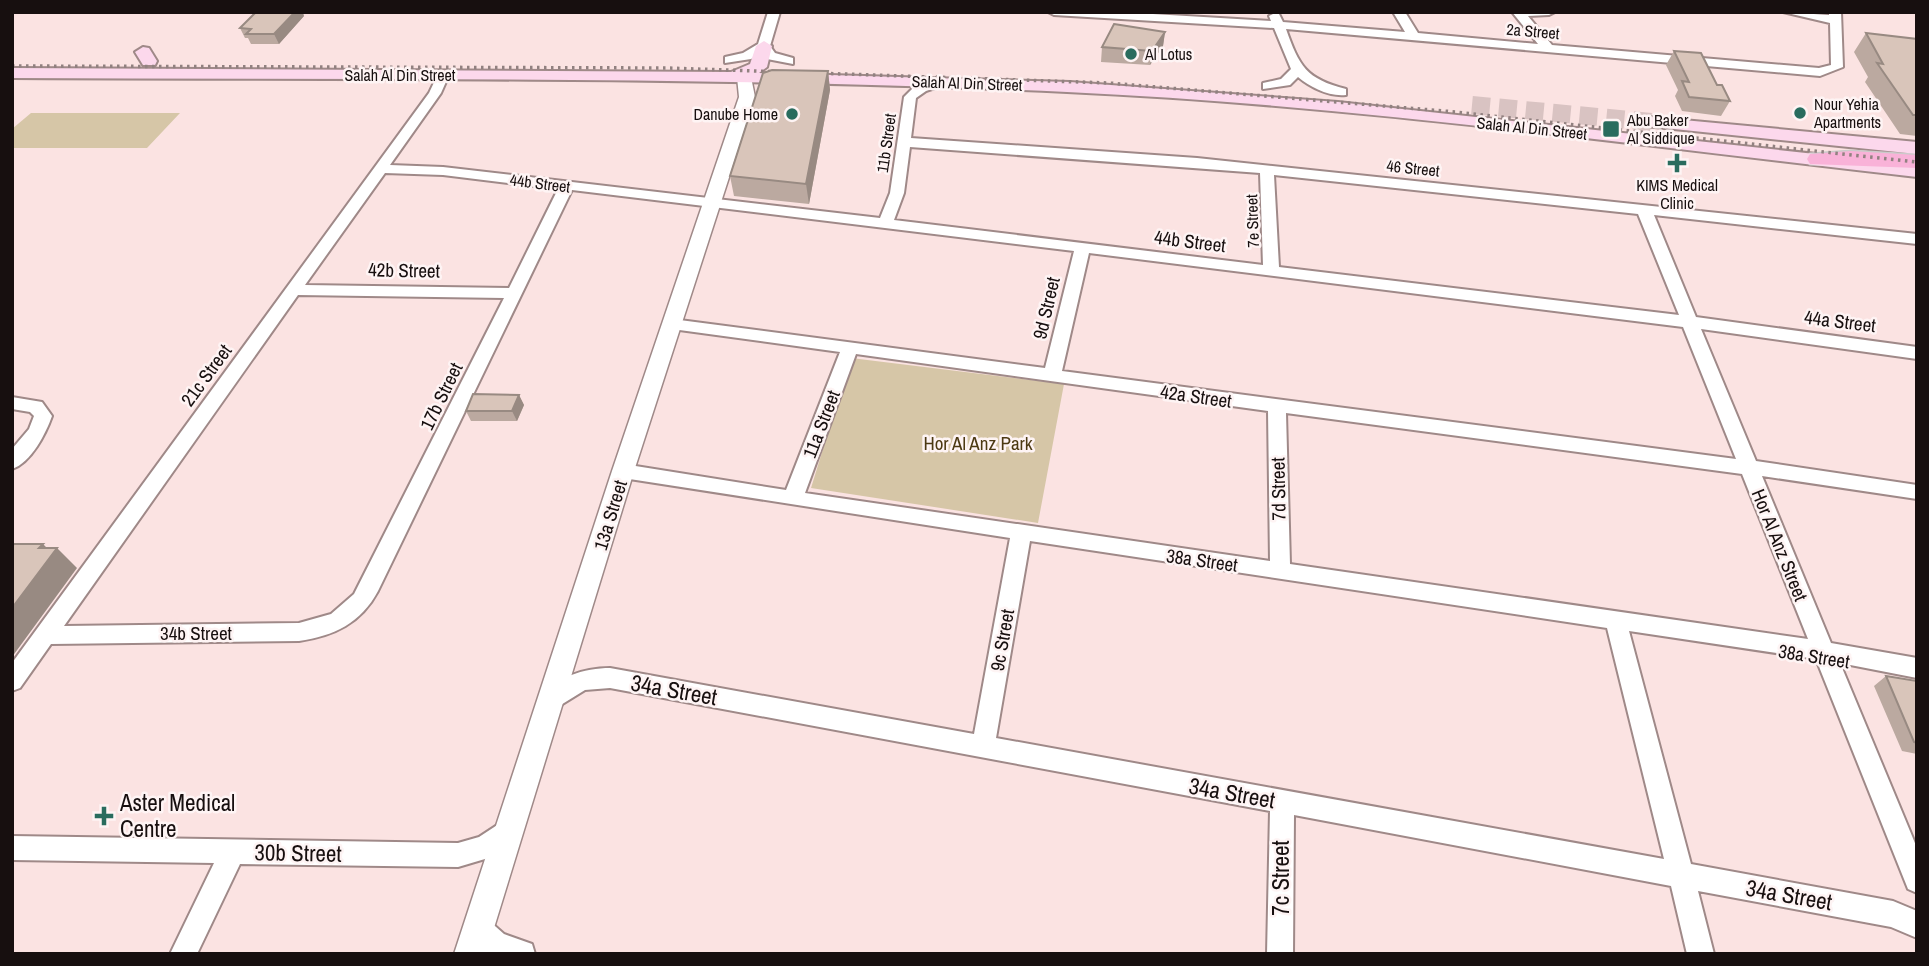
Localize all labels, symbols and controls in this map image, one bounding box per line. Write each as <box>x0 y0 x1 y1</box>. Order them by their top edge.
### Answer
street label: 2a Street <box>1506 18 1561 44</box>
place label: Al Lotus <box>1144 43 1192 65</box>
marker: Al Lotus <box>1123 46 1139 62</box>
street label: Salah Al Din Street <box>345 64 456 86</box>
street label: Salah Al Din Street <box>911 70 1023 96</box>
place label: Nour Yehia Apartments <box>1813 93 1881 133</box>
place label: Danube Home <box>693 103 778 125</box>
marker: Nour Yehia Apartments <box>1792 105 1808 121</box>
marker: Danube Home <box>784 106 800 122</box>
place label: Abu Baker Al Siddique <box>1626 109 1695 149</box>
street label: Salah Al Din Street <box>1476 111 1589 145</box>
street label: 11b Street <box>871 112 901 174</box>
marker: Abu Baker Al Siddique <box>1601 119 1621 139</box>
marker: KIMS Medical Clinic <box>1667 153 1687 173</box>
street label: 46 Street <box>1385 154 1441 182</box>
street label: 44b Street <box>509 168 572 198</box>
place label: KIMS Medical Clinic <box>1636 174 1718 214</box>
street label: 7e Street <box>1240 194 1264 248</box>
street label: 44b Street <box>1153 224 1228 258</box>
street label: 42b Street <box>368 256 441 284</box>
street label: 9d Street <box>1026 274 1066 342</box>
street label: 44a Street <box>1803 304 1878 338</box>
street label: 21c Street <box>175 338 238 411</box>
street label: 17b Street <box>414 357 469 434</box>
street label: 42a Street <box>1159 378 1234 414</box>
street label: 11a Street <box>796 386 846 462</box>
park label: Hor Al Anz Park <box>923 430 1033 456</box>
street label: 7d Street <box>1264 456 1292 521</box>
street label: 13a Street <box>587 476 633 553</box>
street label: Hor Al Anz Street <box>1746 485 1815 605</box>
street label: 38a Street <box>1165 542 1240 578</box>
street label: 9c Street <box>984 606 1020 673</box>
street label: 34b Street <box>160 620 233 646</box>
street label: 38a Street <box>1776 638 1852 675</box>
street label: 34a Street <box>629 667 720 712</box>
street label: 34a Street <box>1187 770 1278 815</box>
place label: Aster Medical Centre <box>119 787 235 844</box>
marker: Aster Medical Centre <box>94 806 114 826</box>
street label: 30b Street <box>254 836 342 869</box>
street label: 7c Street <box>1265 840 1296 916</box>
street label: 34a Street <box>1744 872 1835 917</box>

